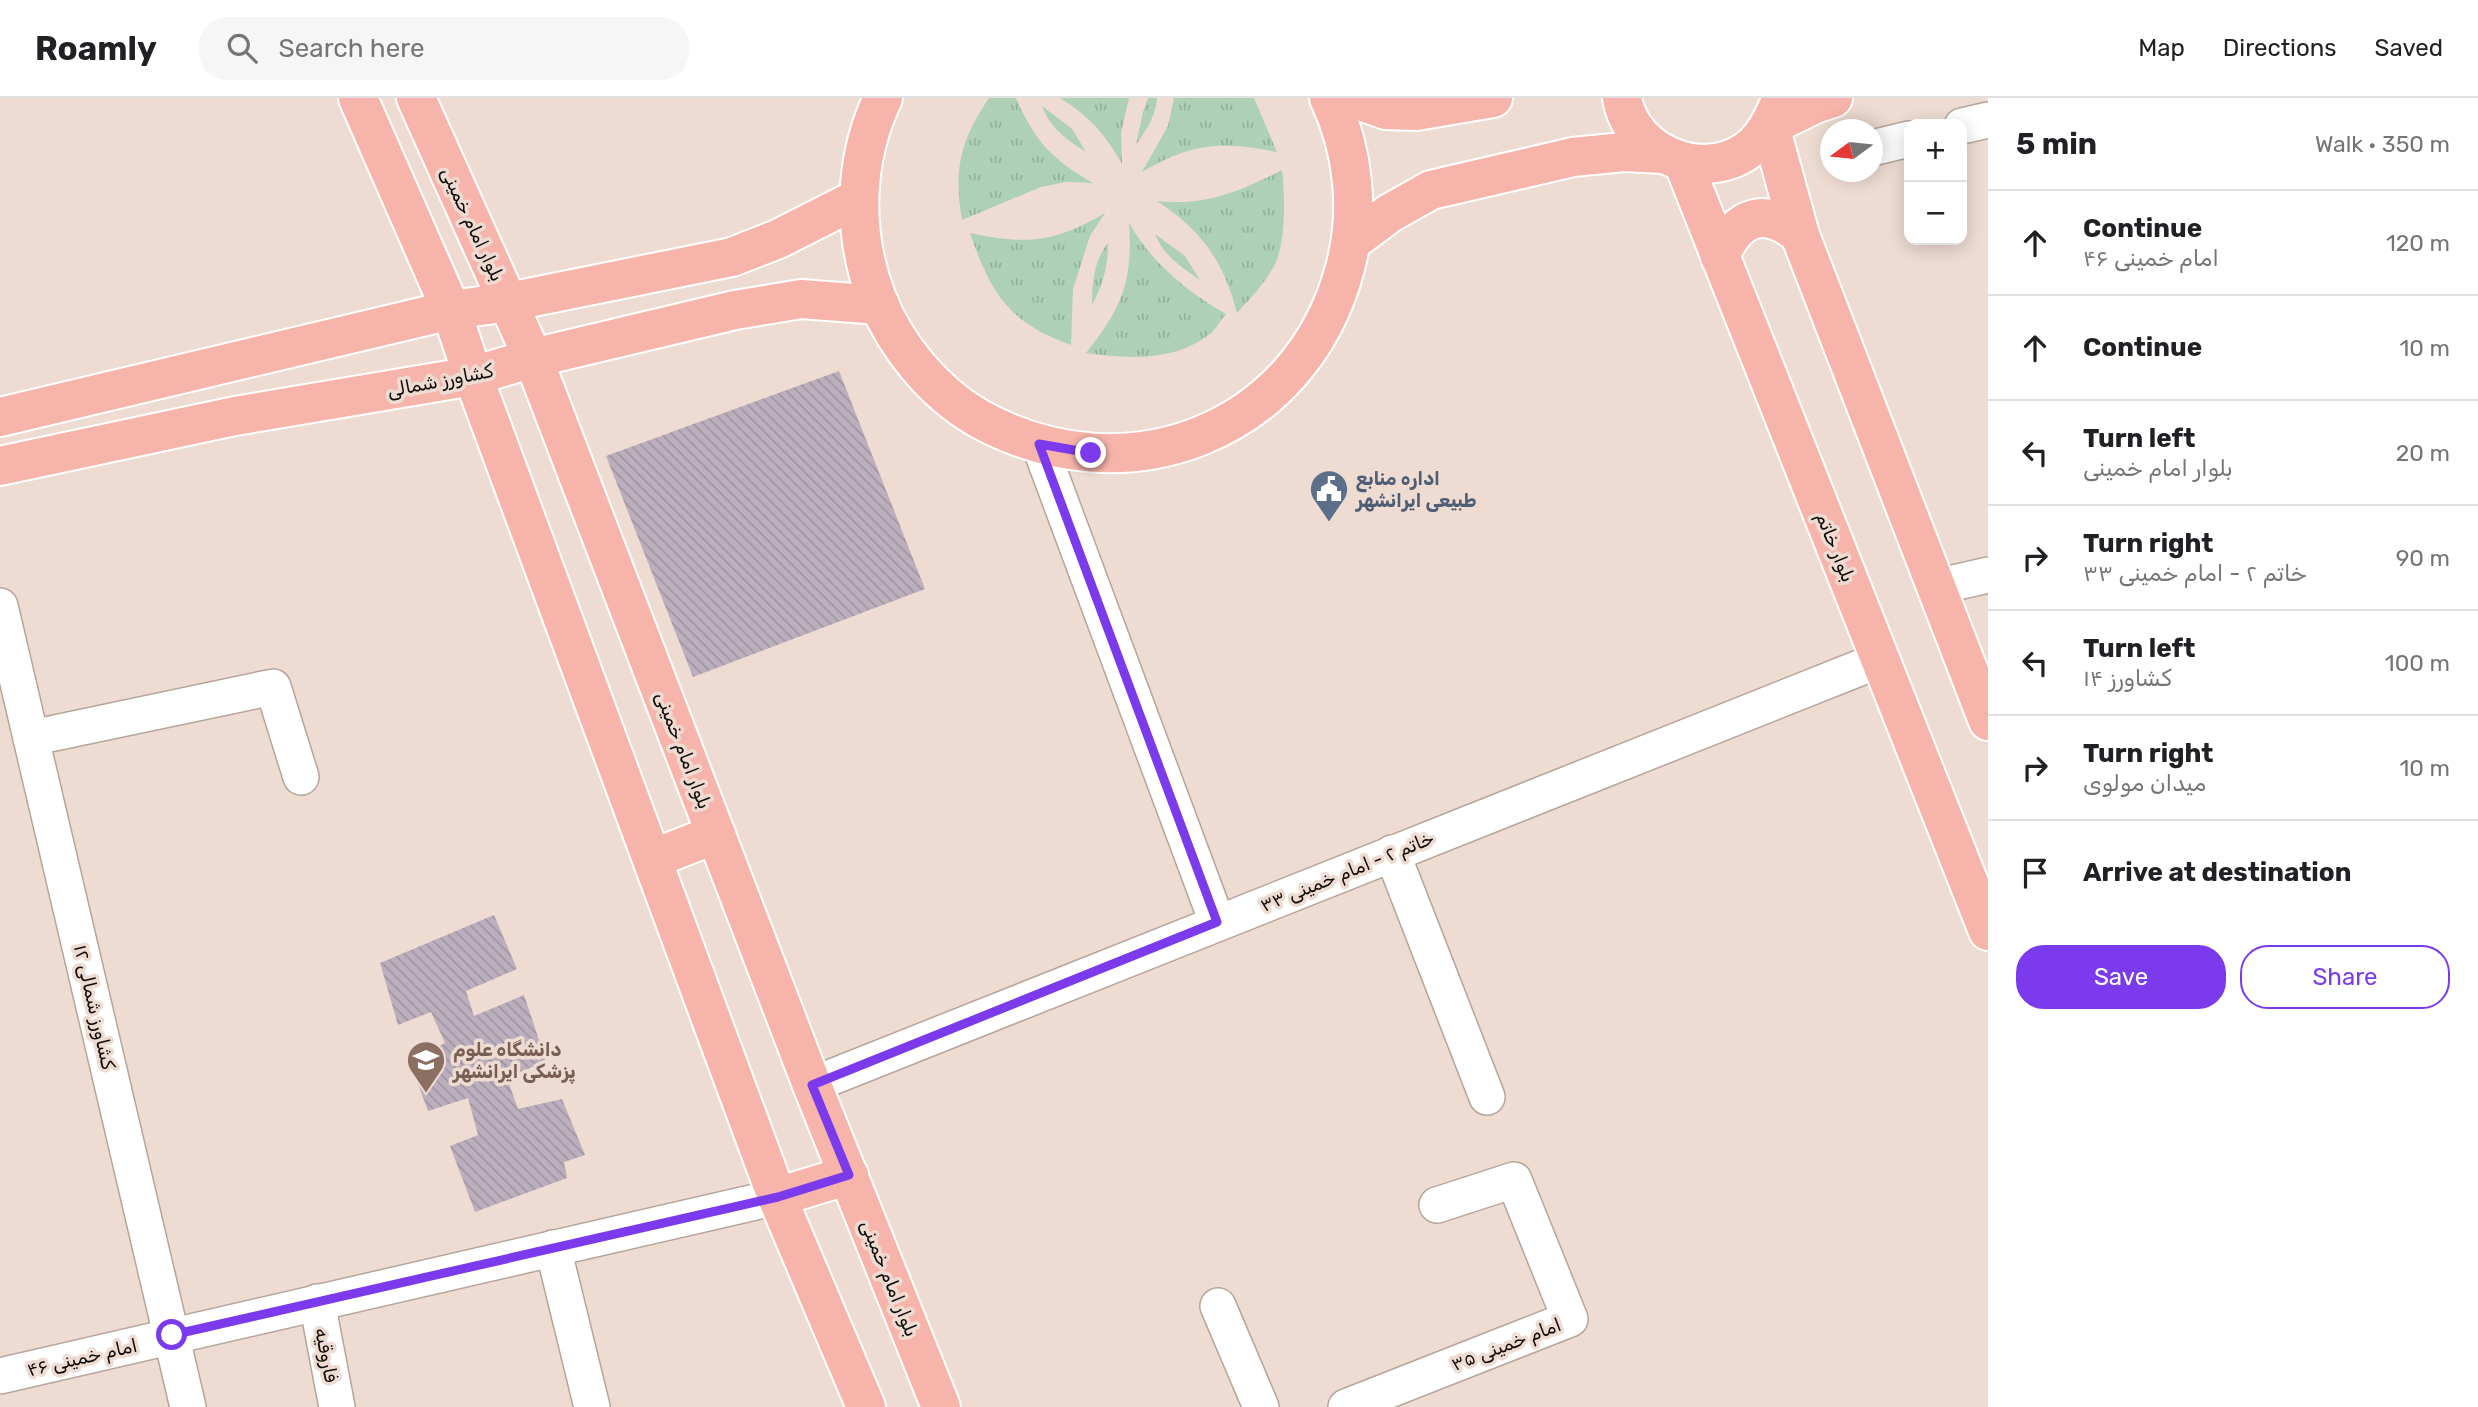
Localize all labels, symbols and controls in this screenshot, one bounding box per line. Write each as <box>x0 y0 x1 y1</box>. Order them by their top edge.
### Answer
search box <box>199 17 689 80</box>
text: Roamly <box>35 29 157 68</box>
icon: search <box>223 29 261 67</box>
text: Search here <box>279 33 424 64</box>
text: Map <box>2138 34 2185 62</box>
text: Directions <box>2223 34 2336 62</box>
text: Saved <box>2374 34 2443 62</box>
north arrow <box>1820 119 1883 182</box>
map controls <box>1904 119 1967 245</box>
button: + <box>1904 119 1967 182</box>
text: 5 min <box>2016 126 2097 162</box>
text: Walk · 350 m <box>2315 130 2450 158</box>
street label: بلوار امام خمینی <box>435 163 509 285</box>
button: − <box>1904 182 1967 245</box>
text: Continue <box>2083 213 2202 244</box>
icon: ahead <box>2016 224 2054 262</box>
text: 120 m <box>2386 229 2450 257</box>
text: امام خمینی ۴۶ <box>2083 244 2219 272</box>
icon: ahead <box>2016 329 2054 367</box>
text: Continue <box>2083 332 2202 363</box>
text: 10 m <box>2399 334 2450 362</box>
street label: کشاورز شمالی <box>385 359 496 402</box>
text: Turn left <box>2083 423 2195 454</box>
icon: left <box>2016 434 2054 472</box>
route end <box>1075 437 1106 468</box>
text: 20 m <box>2396 439 2450 467</box>
text: بلوار امام خمینی <box>2083 454 2233 482</box>
place label: اداره منابع طبیعی ایرانشهر <box>1355 467 1477 512</box>
public building icon: اداره منابع طبیعی ایرانشهر <box>1308 468 1350 523</box>
street label: بلوار خاتم <box>1810 509 1860 586</box>
text: Turn right <box>2083 528 2213 559</box>
icon: right <box>2016 539 2054 577</box>
text: 90 m <box>2396 544 2450 572</box>
text: خاتم ۲ - امام خمینی ۳۳ <box>2083 559 2307 587</box>
text: Turn left <box>2083 633 2195 664</box>
icon: left <box>2016 644 2054 682</box>
text: 100 m <box>2385 649 2450 677</box>
text: کشاورز ۱۴ <box>2083 664 2172 692</box>
street label: بلوار امام خمینی <box>650 688 716 812</box>
text: Turn right <box>2083 738 2213 769</box>
icon: right <box>2016 749 2054 787</box>
text: 10 m <box>2399 754 2450 782</box>
text: میدان مولوی <box>2083 769 2206 797</box>
street label: خاتم ۲ - امام خمینی ۳۳ <box>1257 826 1438 918</box>
icon: arrive <box>2016 854 2054 892</box>
text: Arrive at destination <box>2083 857 2351 888</box>
street label: کشاورز شمالی ۱۲ <box>69 942 120 1072</box>
button: Save <box>2016 945 2226 1009</box>
button: Share <box>2240 945 2450 1009</box>
place label: دانشگاه علوم پزشکی ایرانشهر <box>452 1038 576 1085</box>
school or university icon: دانشگاه علوم پزشکی ایرانشهر <box>405 1039 447 1094</box>
street label: بلوار امام خمینی <box>855 1217 923 1340</box>
street label: امام خمینی ۳۵ <box>1448 1313 1565 1377</box>
route start <box>156 1319 187 1350</box>
street label: فاروقیه <box>310 1326 343 1384</box>
street label: امام خمینی ۴۶ <box>25 1334 140 1382</box>

